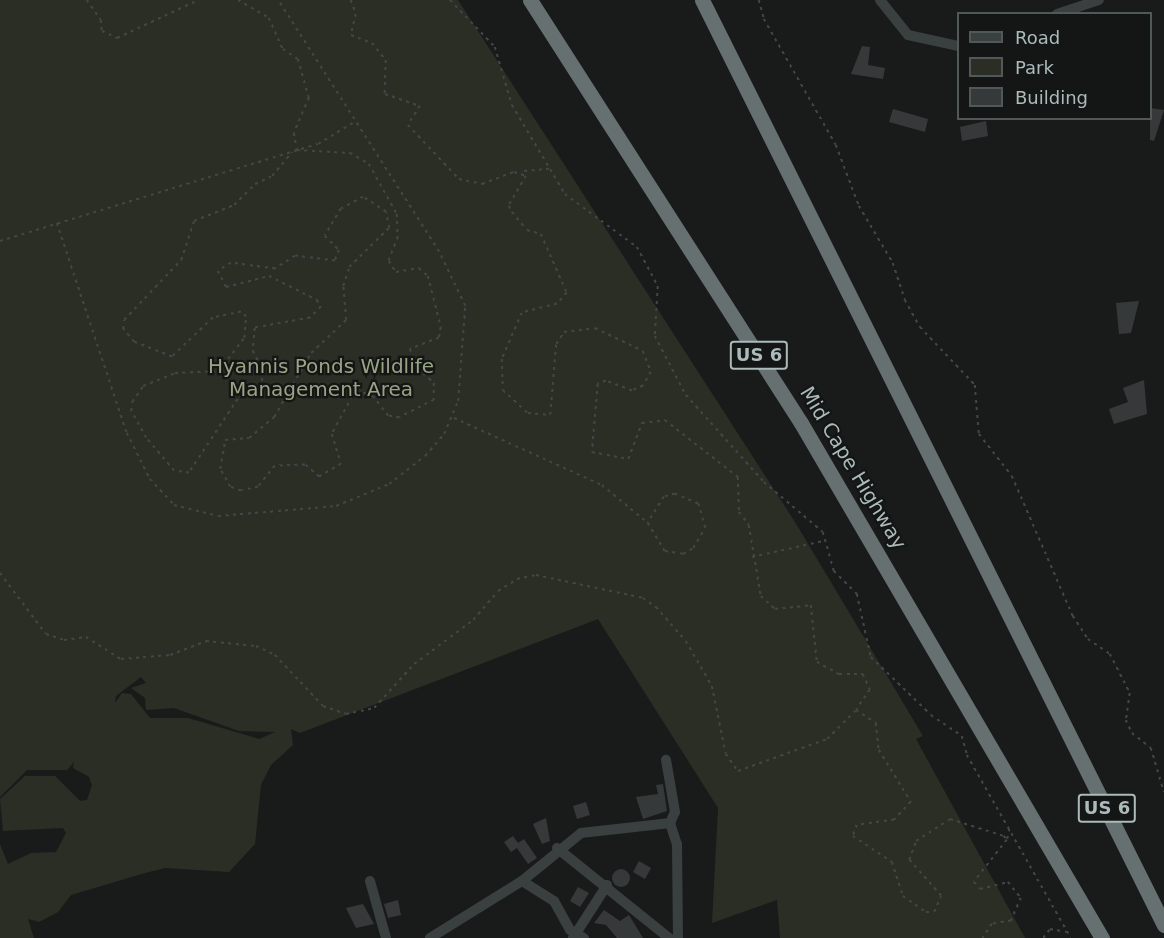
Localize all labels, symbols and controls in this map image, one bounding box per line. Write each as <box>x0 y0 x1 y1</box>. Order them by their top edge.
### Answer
legend <box>957 12 1152 120</box>
text: Road <box>1015 27 1060 48</box>
text: Park <box>1015 57 1054 78</box>
text: Building <box>1015 87 1088 108</box>
road number: US 6 <box>729 340 789 370</box>
park label: Hyannis Ponds Wildlife Management Area <box>208 355 434 402</box>
street label: Mid Cape Highway <box>795 382 911 554</box>
road number: US 6 <box>1077 793 1137 823</box>

